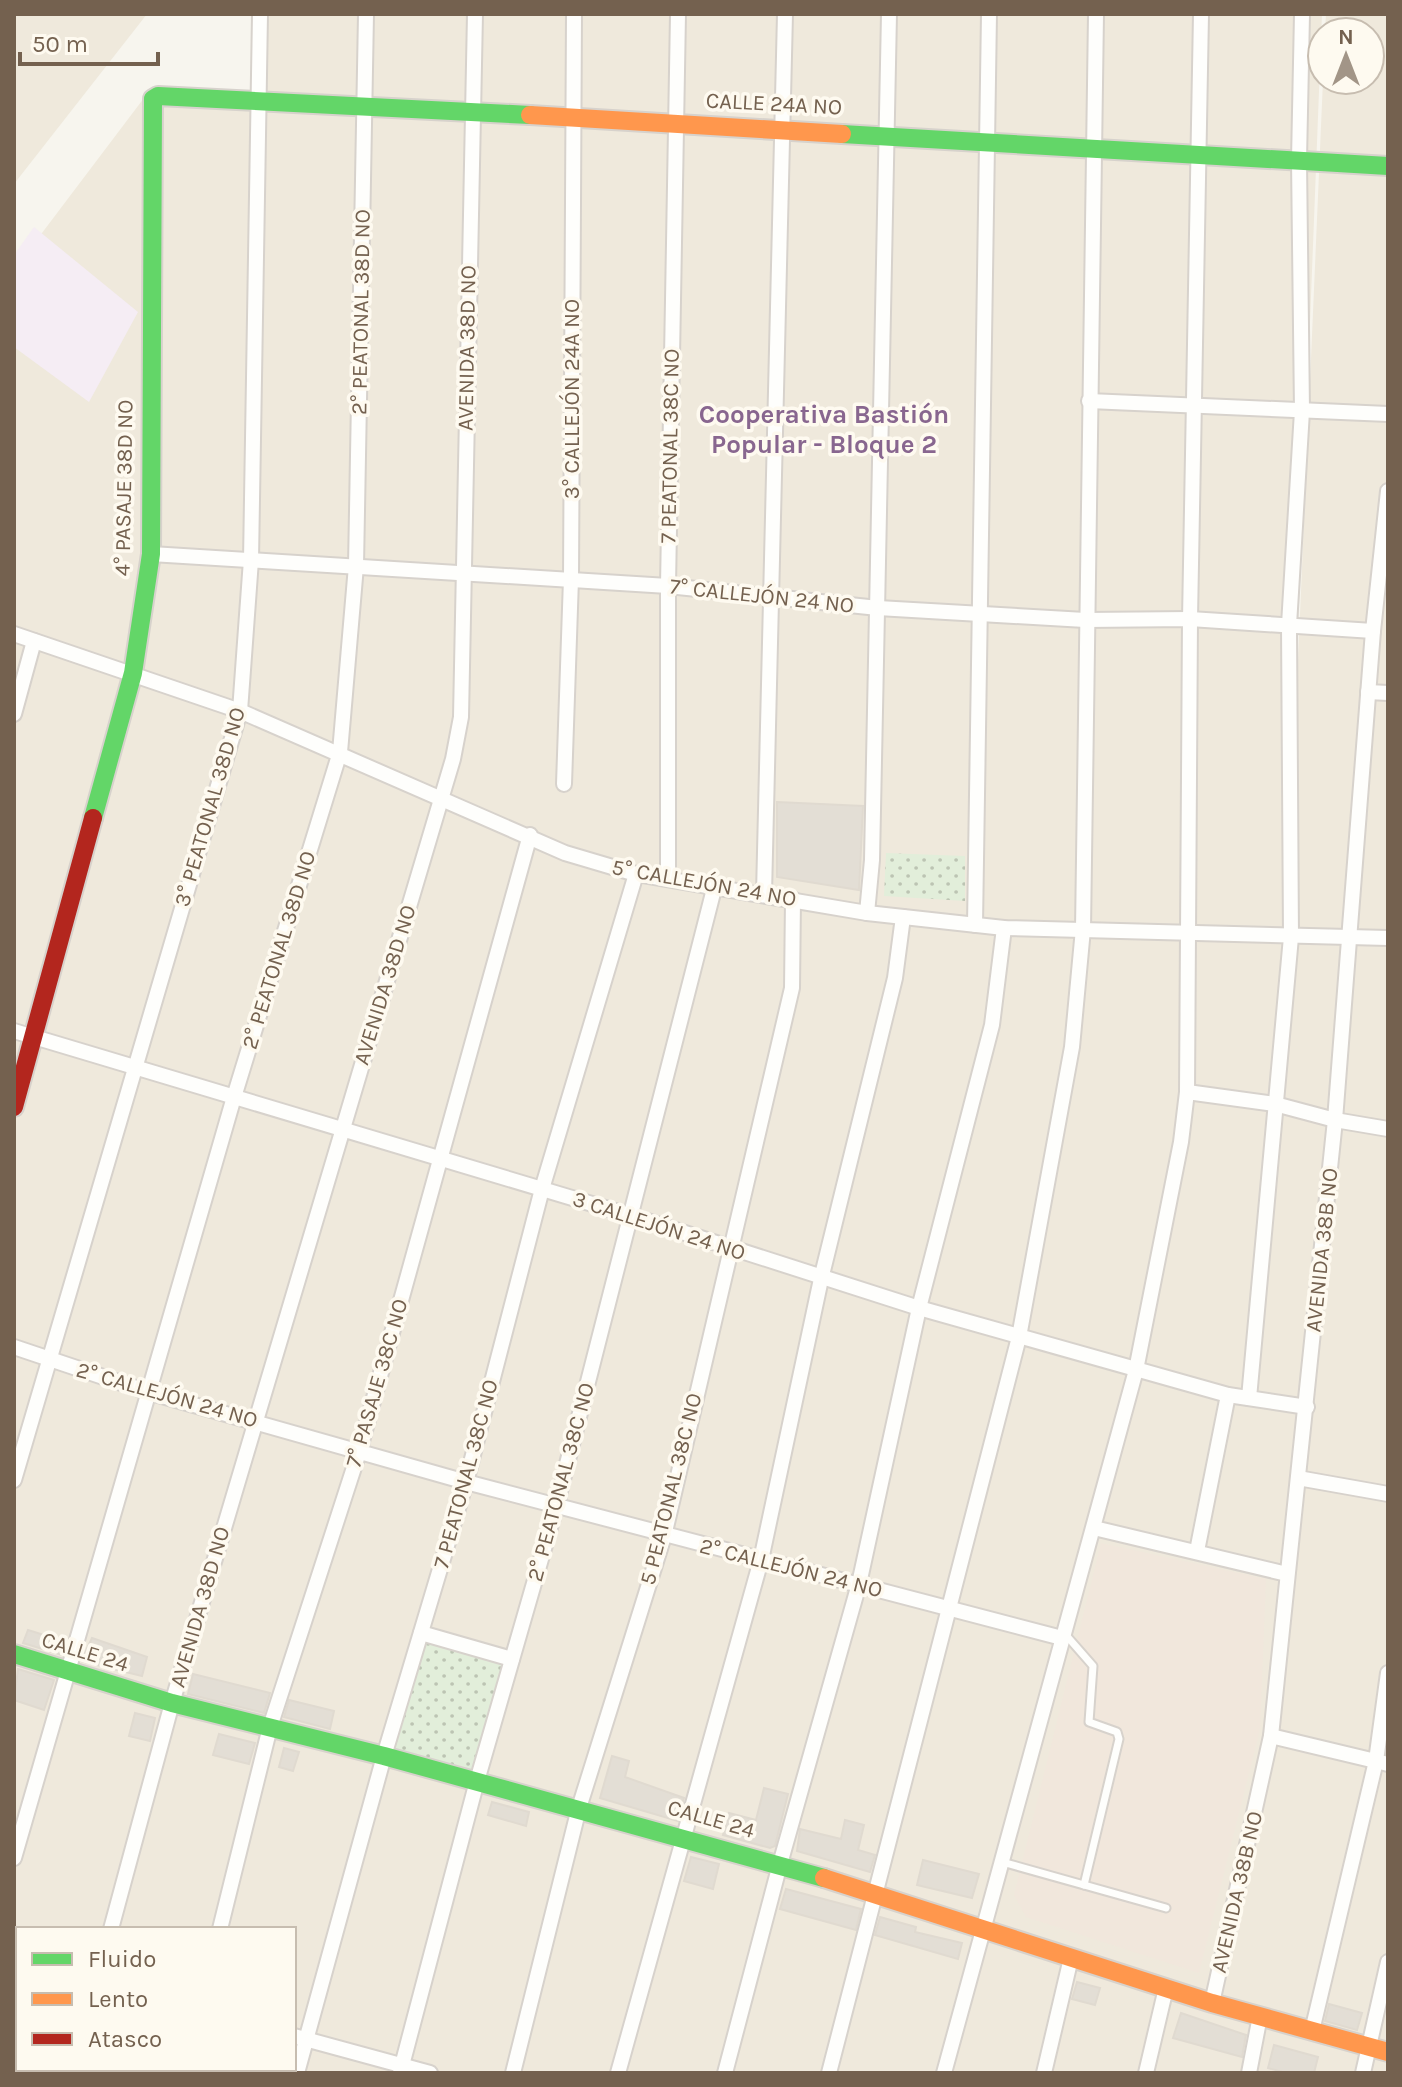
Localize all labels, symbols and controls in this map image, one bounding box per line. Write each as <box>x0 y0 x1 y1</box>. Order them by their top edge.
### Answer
scale bar <box>20 16 158 66</box>
north arrow <box>1306 16 1386 96</box>
text: N <box>1338 24 1354 50</box>
text: 50 m <box>32 30 88 58</box>
street label: CALLE 24A NO <box>705 87 843 121</box>
street label: 2° PEATONAL 38D NO <box>346 209 376 415</box>
street label: AVENIDA 38D NO <box>453 265 481 431</box>
street label: 3° CALLEJÓN 24A NO <box>558 299 585 499</box>
street label: 7 PEATONAL 38C NO <box>655 348 685 544</box>
street label: 4° PASAJE 38D NO <box>109 399 139 577</box>
district label: Cooperativa Bastión Popular - Bloque 2 <box>699 399 949 460</box>
street label: 7° CALLEJÓN 24 NO <box>669 572 855 619</box>
street label: 3° PEATONAL 38D NO <box>169 704 251 910</box>
street label: 2° PEATONAL 38D NO <box>237 848 321 1052</box>
street label: 5° CALLEJÓN 24 NO <box>610 853 799 912</box>
street label: AVENIDA 38D NO <box>348 902 422 1068</box>
street label: AVENIDA 38B NO <box>1300 1167 1344 1333</box>
street label: 3 CALLEJÓN 24 NO <box>569 1185 749 1266</box>
street label: 7° PASAJE 38C NO <box>341 1296 413 1470</box>
street label: 2° CALLEJÓN 24 NO <box>73 1356 261 1433</box>
street label: 7 PEATONAL 38C NO <box>428 1377 504 1571</box>
street label: 2° PEATONAL 38C NO <box>522 1380 600 1584</box>
street label: 5 PEATONAL 38C NO <box>635 1390 707 1588</box>
street label: AVENIDA 38D NO <box>165 1524 235 1690</box>
street label: 2° CALLEJÓN 24 NO <box>697 1532 885 1603</box>
street label: CALLE 24 <box>38 1627 132 1677</box>
street label: CALLE 24 <box>664 1794 758 1844</box>
street label: AVENIDA 38B NO <box>1206 1809 1268 1975</box>
legend <box>16 1927 296 2071</box>
text: Fluido <box>88 1945 156 1973</box>
text: Lento <box>88 1985 148 2013</box>
text: Atasco <box>88 2025 162 2053</box>

